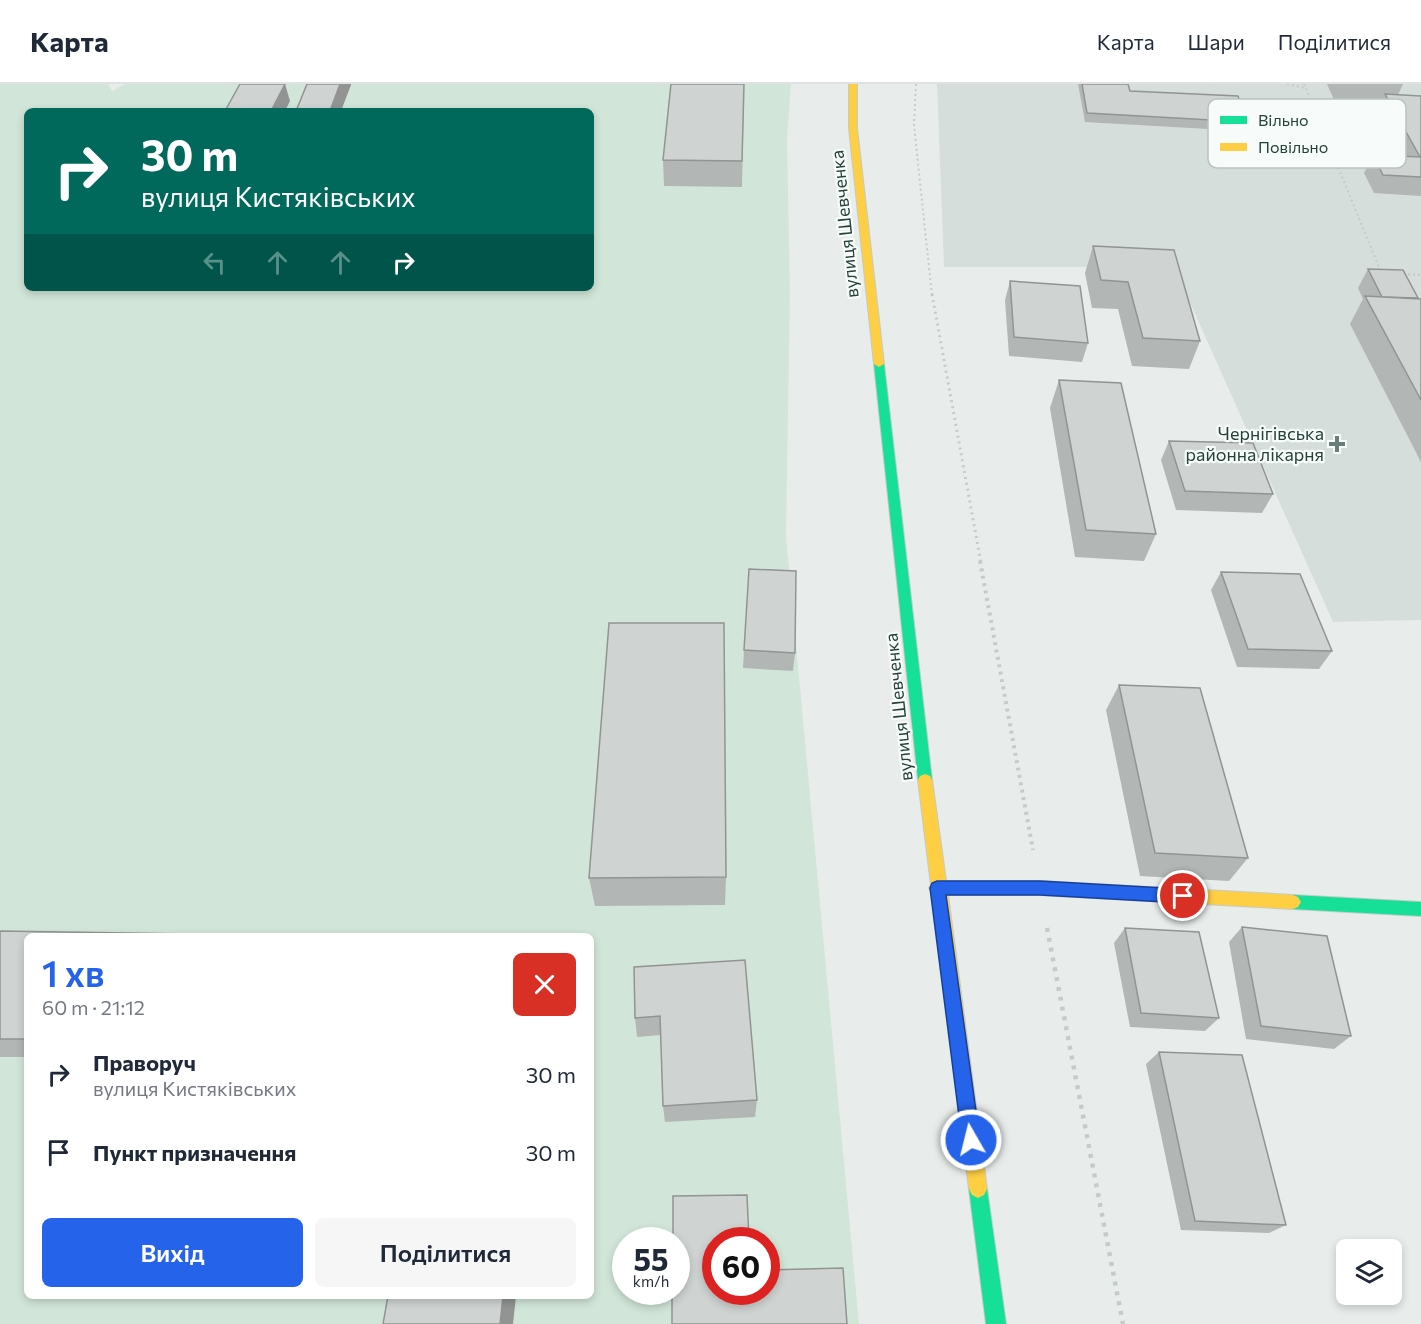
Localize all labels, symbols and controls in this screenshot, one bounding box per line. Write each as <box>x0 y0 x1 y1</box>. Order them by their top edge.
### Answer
text: Карта <box>30 24 109 58</box>
text: Карта <box>1097 29 1155 54</box>
text: Шари <box>1188 29 1245 54</box>
text: Поділитися <box>1278 29 1391 54</box>
legend <box>1208 99 1406 168</box>
text: Вільно <box>1258 110 1309 129</box>
text: 30 m <box>141 128 238 180</box>
icon: right <box>42 132 120 210</box>
text: Повільно <box>1258 137 1328 156</box>
street label: вулиця Шевченка <box>825 149 863 299</box>
text: вулиця Кистяківських <box>141 180 416 213</box>
icon: left <box>198 246 231 279</box>
icon: ahead <box>261 246 294 279</box>
icon: ahead <box>324 246 357 279</box>
icon: right <box>387 246 420 279</box>
place label: Чернігівська районна лікарня <box>1186 422 1324 465</box>
marker: Чернігівська районна лікарня <box>1328 435 1346 453</box>
street label: вулиця Шевченка <box>879 632 917 782</box>
pin <box>1157 870 1208 921</box>
icon: arrive <box>1166 879 1199 912</box>
text: 1 хв <box>42 950 104 994</box>
button: close <box>513 953 576 1016</box>
text: 60 m · 21:12 <box>42 995 145 1019</box>
text: Праворуч <box>93 1049 196 1076</box>
icon: right <box>42 1058 75 1091</box>
text: 30 m <box>526 1061 576 1088</box>
text: вулиця Кистяківських <box>93 1076 296 1100</box>
position arrow <box>939 1108 1003 1172</box>
icon: arrive <box>42 1136 75 1169</box>
text: Пункт призначення <box>93 1139 296 1166</box>
text: 30 m <box>526 1139 576 1166</box>
button: Вихід <box>42 1218 303 1287</box>
button: Поділитися <box>315 1218 576 1287</box>
speed limit sign: 60 <box>702 1227 780 1305</box>
map controls <box>1336 1239 1402 1305</box>
button: layers <box>1336 1239 1402 1305</box>
text: 55 <box>634 1240 668 1277</box>
text: km/h <box>633 1272 669 1290</box>

